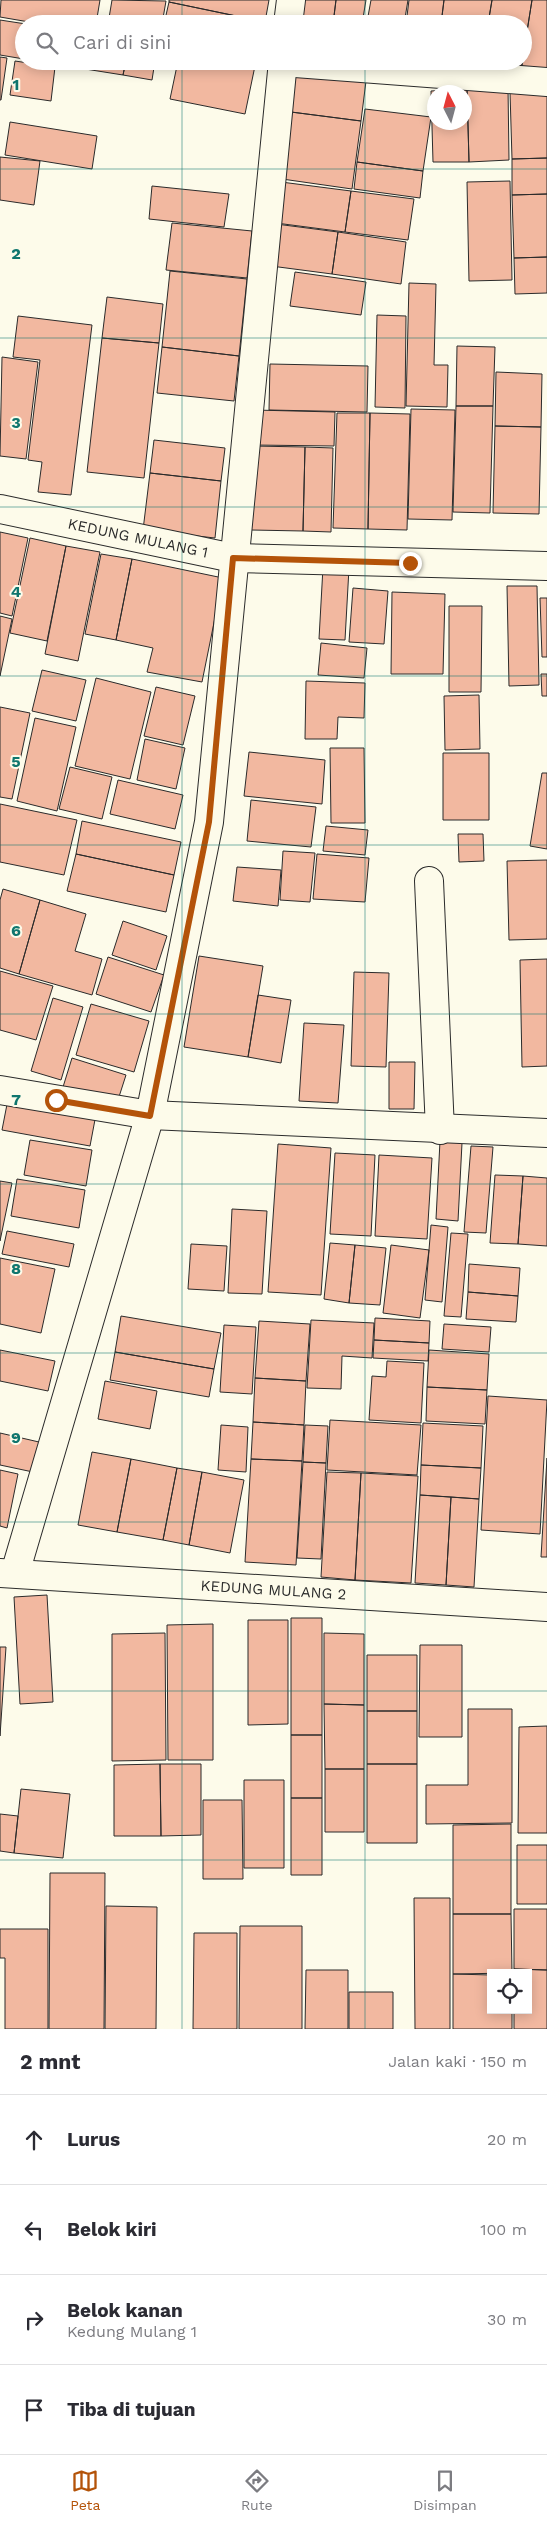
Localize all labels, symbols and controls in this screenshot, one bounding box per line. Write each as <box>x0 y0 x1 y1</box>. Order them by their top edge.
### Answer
search box <box>15 15 532 70</box>
icon: search <box>33 29 61 57</box>
text: Cari di sini <box>73 31 171 54</box>
text: 1 <box>13 75 19 94</box>
north arrow <box>427 85 472 130</box>
text: 2 <box>11 244 21 263</box>
text: 3 <box>11 413 21 432</box>
street label: KEDUNG MULANG 1 <box>66 515 210 562</box>
route end <box>399 552 422 575</box>
text: 4 <box>11 582 21 601</box>
text: 5 <box>11 752 21 771</box>
text: 6 <box>11 921 21 940</box>
route start <box>45 1089 68 1112</box>
text: 7 <box>11 1090 21 1109</box>
text: 8 <box>11 1259 21 1278</box>
text: 9 <box>11 1428 21 1447</box>
street label: KEDUNG MULANG 2 <box>200 1576 347 1604</box>
map controls <box>487 1969 532 2014</box>
button: locate <box>487 1969 532 2014</box>
text: 2 mnt <box>20 2049 80 2074</box>
text: Jalan kaki · 150 m <box>388 2052 527 2071</box>
icon: ahead <box>20 2126 48 2154</box>
text: Lurus <box>67 2128 120 2151</box>
text: 20 m <box>487 2130 527 2149</box>
icon: left <box>20 2216 48 2244</box>
text: Belok kiri <box>67 2218 157 2241</box>
text: 100 m <box>480 2220 527 2239</box>
text: Belok kanan <box>67 2299 183 2322</box>
icon: right <box>20 2306 48 2334</box>
text: 30 m <box>487 2310 527 2329</box>
text: Kedung Mulang 1 <box>67 2322 197 2341</box>
icon: arrive <box>20 2396 48 2424</box>
text: Tiba di tujuan <box>67 2398 196 2421</box>
tab: Peta <box>70 2467 100 2513</box>
tab: Rute <box>241 2467 273 2513</box>
tab: Disimpan <box>413 2467 477 2513</box>

